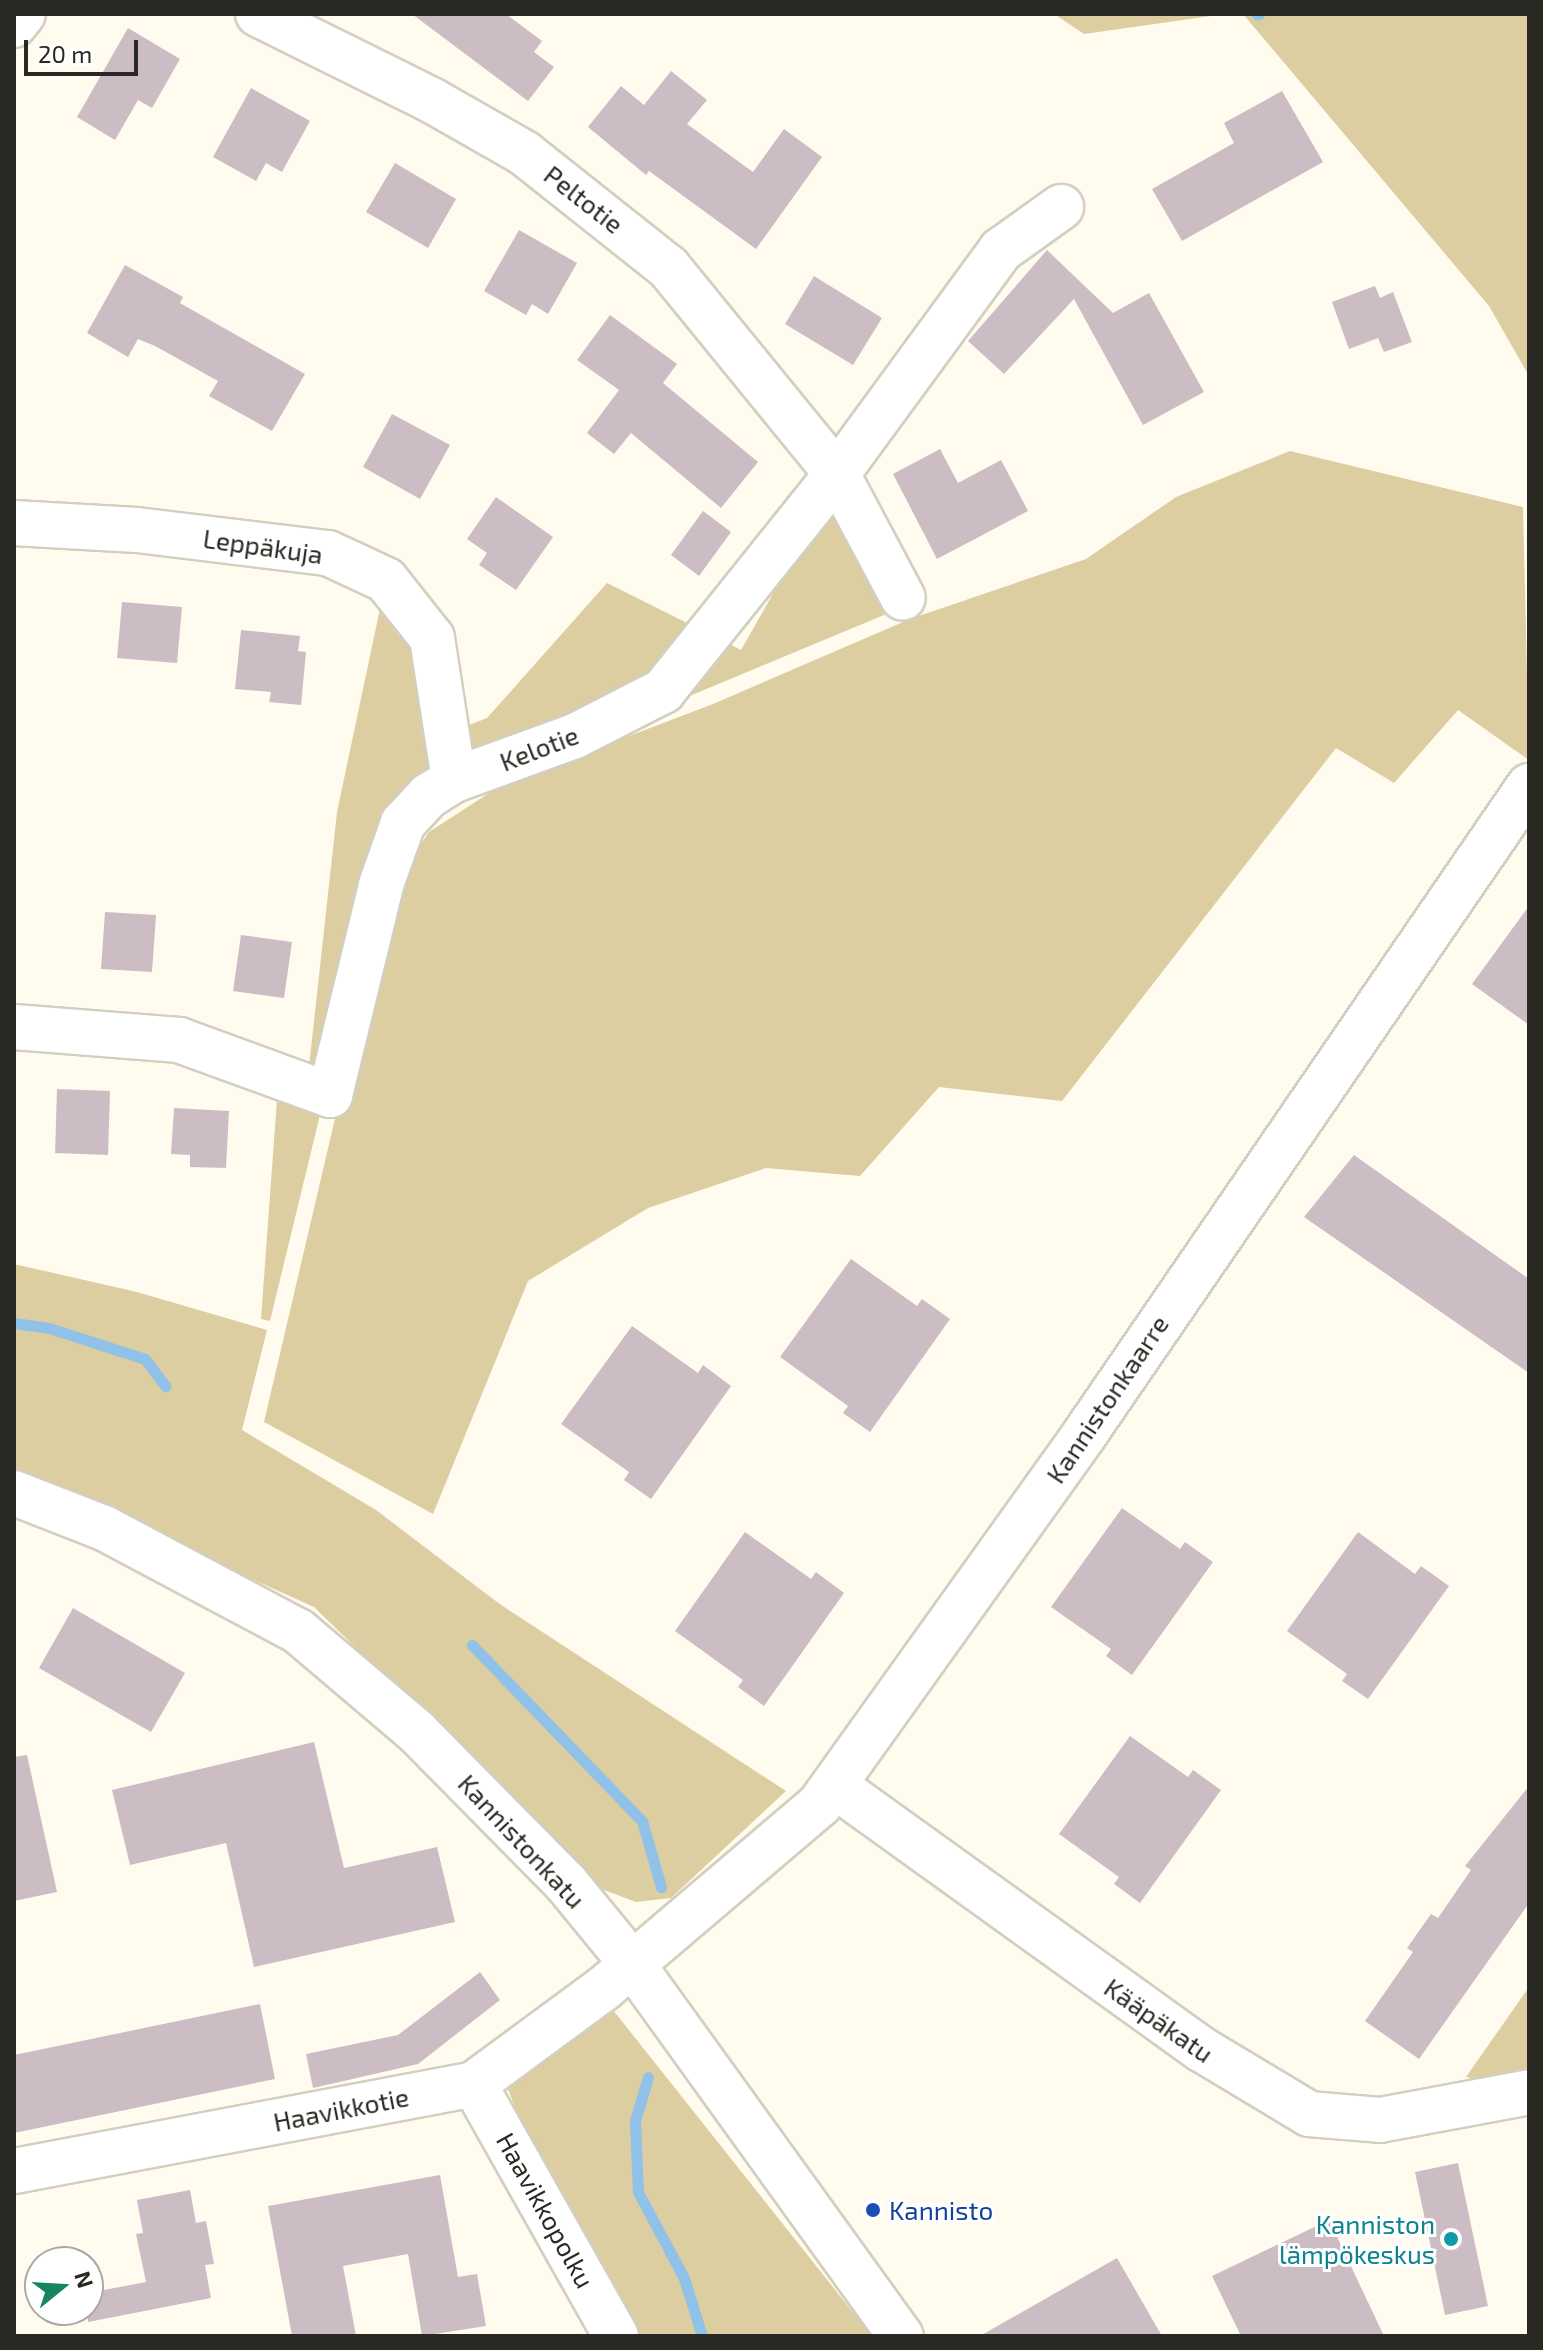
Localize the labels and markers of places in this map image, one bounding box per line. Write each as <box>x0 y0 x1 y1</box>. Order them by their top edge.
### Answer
place label: Kannisto <box>889 2194 993 2226</box>
marker: Kannisto <box>864 2201 882 2219</box>
place label: Kanniston lämpökeskus <box>1279 2208 1435 2270</box>
marker: Kanniston lämpökeskus <box>1442 2230 1460 2248</box>

